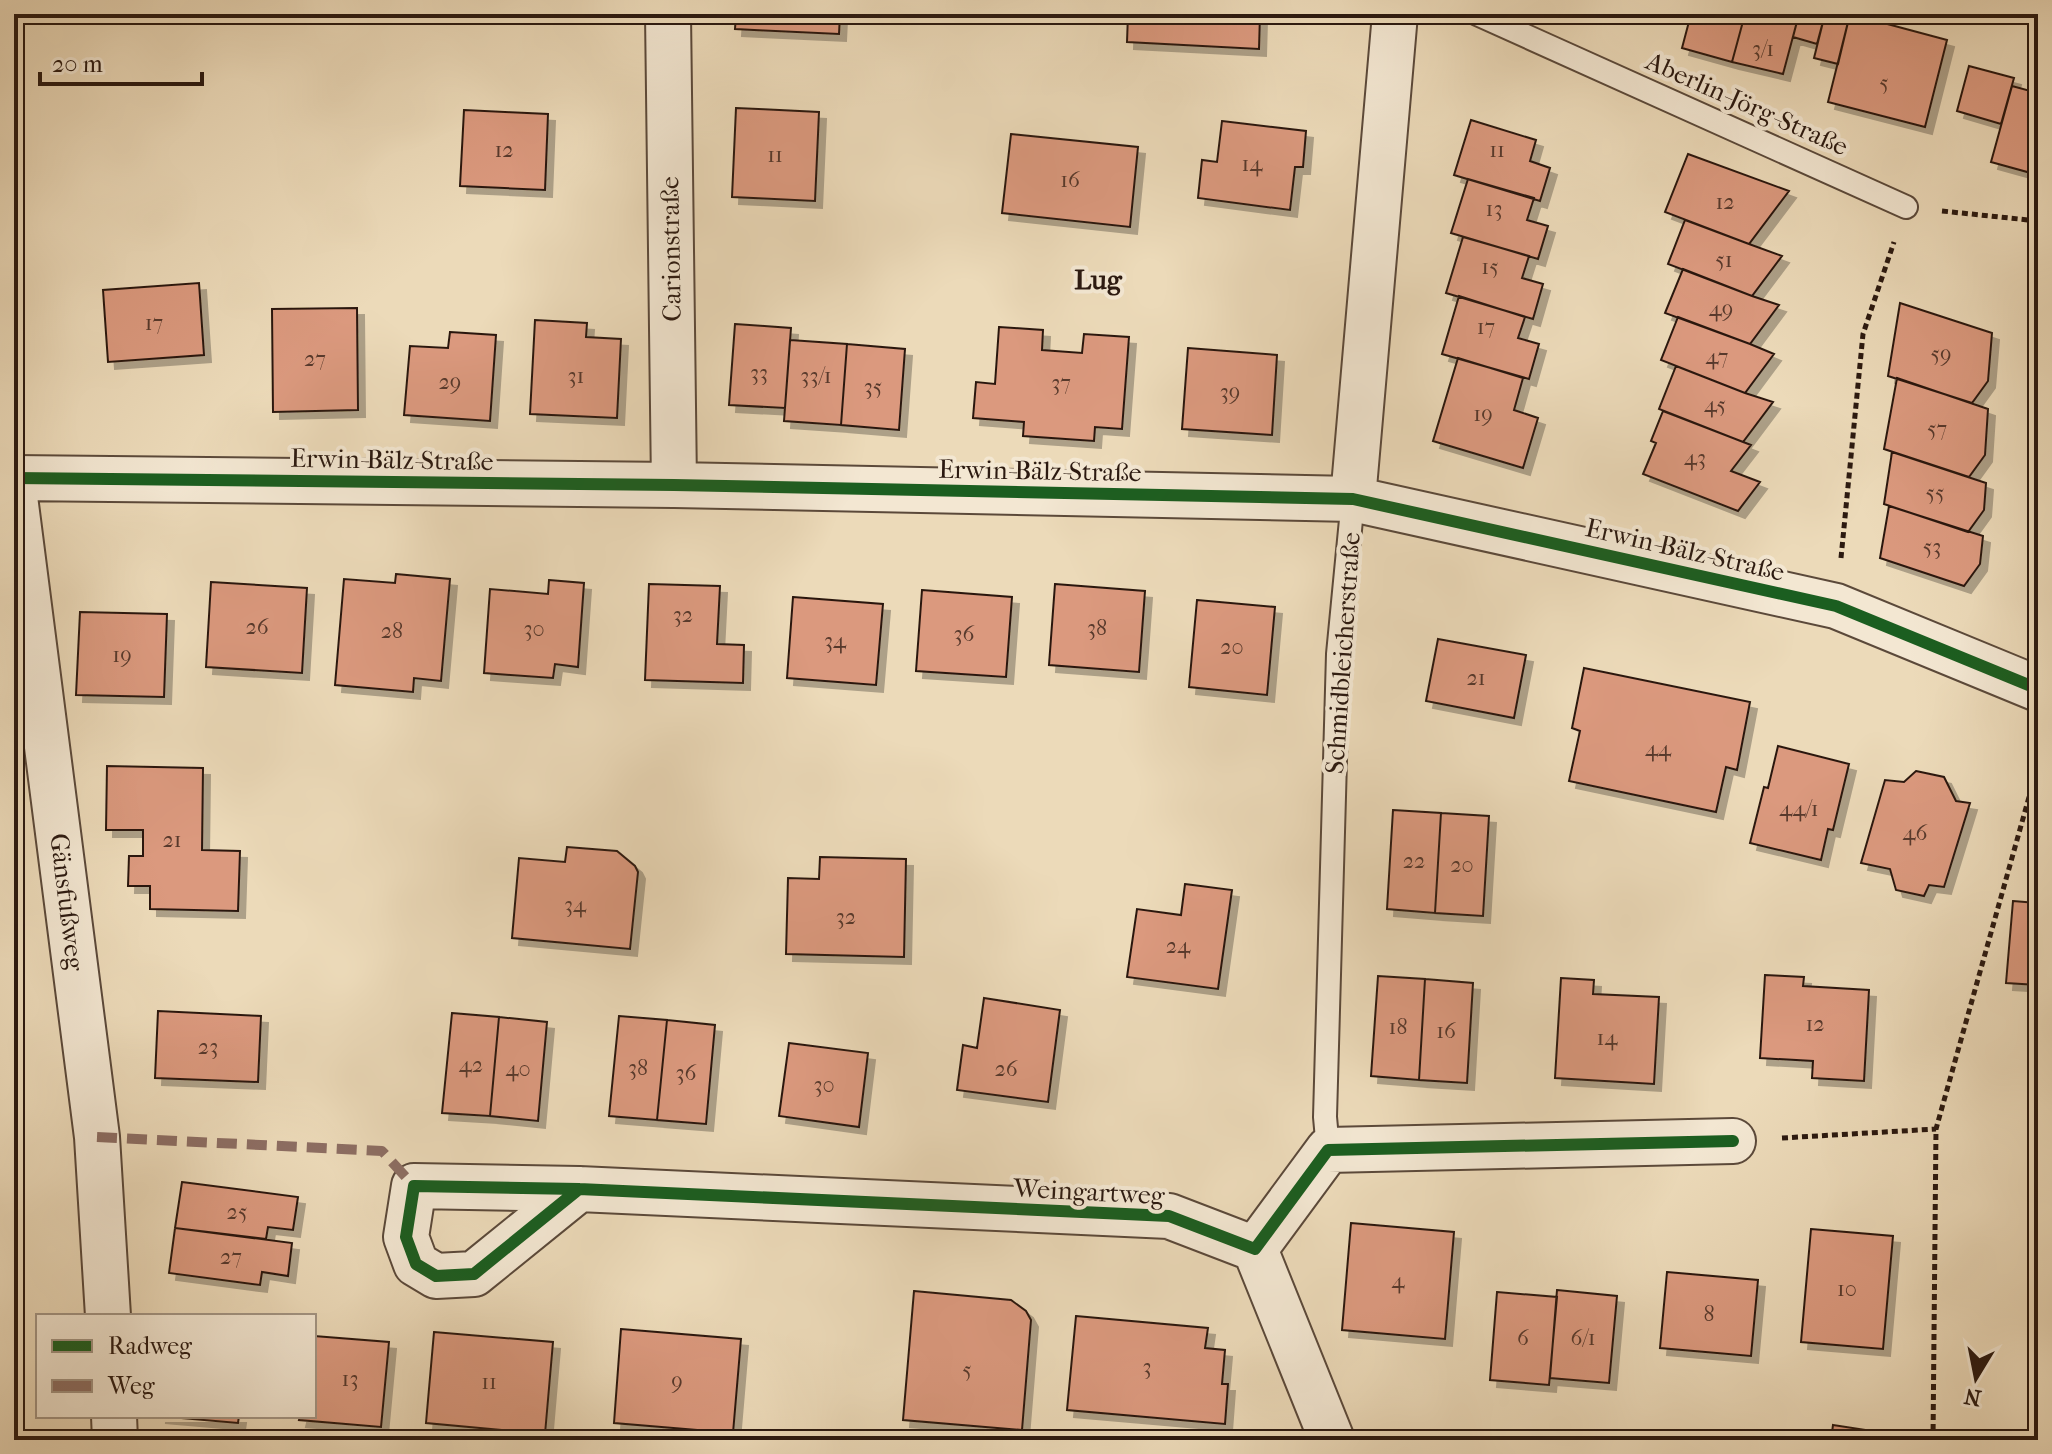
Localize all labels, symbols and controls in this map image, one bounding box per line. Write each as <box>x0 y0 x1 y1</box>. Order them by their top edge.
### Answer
scale bar <box>40 36 202 86</box>
house number: 3/1 <box>1752 36 1774 62</box>
street label: Aberlin-Jörg-Straße <box>1640 45 1853 162</box>
text: 20 m <box>52 50 103 78</box>
house number: 5 <box>1879 70 1889 96</box>
house number: 12 <box>494 137 514 163</box>
house number: 11 <box>1489 137 1505 163</box>
house number: 11 <box>767 142 783 168</box>
house number: 14 <box>1242 151 1263 177</box>
house number: 16 <box>1060 167 1080 193</box>
street label: Carionstraße <box>654 176 688 322</box>
house number: 12 <box>1715 189 1735 215</box>
house number: 13 <box>1486 196 1502 222</box>
house number: 51 <box>1715 247 1733 273</box>
house number: 15 <box>1481 254 1499 280</box>
district label: Lug <box>1074 263 1123 296</box>
house number: 49 <box>1709 296 1733 322</box>
house number: 17 <box>145 310 163 336</box>
house number: 17 <box>1477 314 1495 340</box>
house number: 59 <box>1930 341 1952 367</box>
house number: 47 <box>1706 344 1728 370</box>
house number: 27 <box>304 346 326 372</box>
house number: 33 <box>750 360 768 386</box>
house number: 31 <box>568 363 584 389</box>
house number: 33/1 <box>800 363 832 389</box>
house number: 29 <box>439 369 461 395</box>
house number: 37 <box>1051 370 1071 396</box>
house number: 35 <box>864 374 882 400</box>
house number: 39 <box>1220 379 1240 405</box>
house number: 45 <box>1704 392 1726 418</box>
house number: 19 <box>1473 401 1493 427</box>
house number: 57 <box>1927 416 1947 442</box>
street label: Erwin-Bälz-Straße <box>290 443 494 477</box>
house number: 43 <box>1684 445 1706 471</box>
street label: Erwin-Bälz-Straße <box>938 454 1142 488</box>
house number: 55 <box>1926 480 1944 506</box>
street label: Erwin-Bälz-Straße <box>1582 512 1788 588</box>
street label: Schmidbleicherstraße <box>1319 531 1367 775</box>
house number: 53 <box>1923 534 1941 560</box>
house number: 32 <box>673 602 693 628</box>
house number: 26 <box>245 614 269 640</box>
house number: 38 <box>1087 615 1107 641</box>
house number: 30 <box>523 616 545 642</box>
house number: 28 <box>381 618 403 644</box>
house number: 36 <box>954 621 975 647</box>
house number: 34 <box>824 628 847 654</box>
house number: 20 <box>1220 634 1244 660</box>
house number: 19 <box>112 642 132 668</box>
house number: 21 <box>1466 665 1486 691</box>
house number: 44 <box>1645 736 1672 762</box>
house number: 44/1 <box>1779 796 1819 822</box>
house number: 46 <box>1903 820 1928 846</box>
house number: 21 <box>162 827 182 853</box>
street label: Gänsfußweg <box>43 832 91 974</box>
house number: 22 <box>1403 848 1425 874</box>
house number: 20 <box>1450 852 1474 878</box>
house number: 34 <box>564 892 587 918</box>
house number: 32 <box>836 904 856 930</box>
house number: 24 <box>1166 933 1191 959</box>
house number: 12 <box>1805 1011 1825 1037</box>
house number: 18 <box>1389 1014 1407 1040</box>
house number: 16 <box>1436 1018 1456 1044</box>
house number: 14 <box>1597 1025 1618 1051</box>
house number: 23 <box>198 1034 218 1060</box>
house number: 42 <box>459 1052 483 1078</box>
house number: 38 <box>628 1055 648 1081</box>
house number: 40 <box>505 1056 531 1082</box>
house number: 26 <box>994 1056 1018 1082</box>
house number: 36 <box>676 1060 697 1086</box>
house number: 30 <box>813 1072 835 1098</box>
street label: Weingartweg <box>1012 1173 1167 1211</box>
house number: 25 <box>227 1199 247 1225</box>
house number: 27 <box>220 1244 242 1270</box>
house number: 4 <box>1392 1268 1406 1294</box>
house number: 10 <box>1837 1276 1857 1302</box>
house number: 8 <box>1703 1301 1715 1327</box>
legend <box>36 1314 316 1418</box>
house number: 6 <box>1517 1325 1529 1351</box>
house number: 6/1 <box>1570 1325 1596 1351</box>
text: Radweg <box>108 1332 193 1360</box>
north arrow <box>1936 1338 2016 1418</box>
house number: 3 <box>1142 1354 1152 1380</box>
house number: 5 <box>962 1357 972 1383</box>
house number: 13 <box>342 1366 358 1392</box>
house number: 9 <box>671 1368 683 1394</box>
house number: 11 <box>481 1369 497 1395</box>
text: Weg <box>107 1372 156 1400</box>
text: N <box>1962 1382 1983 1411</box>

